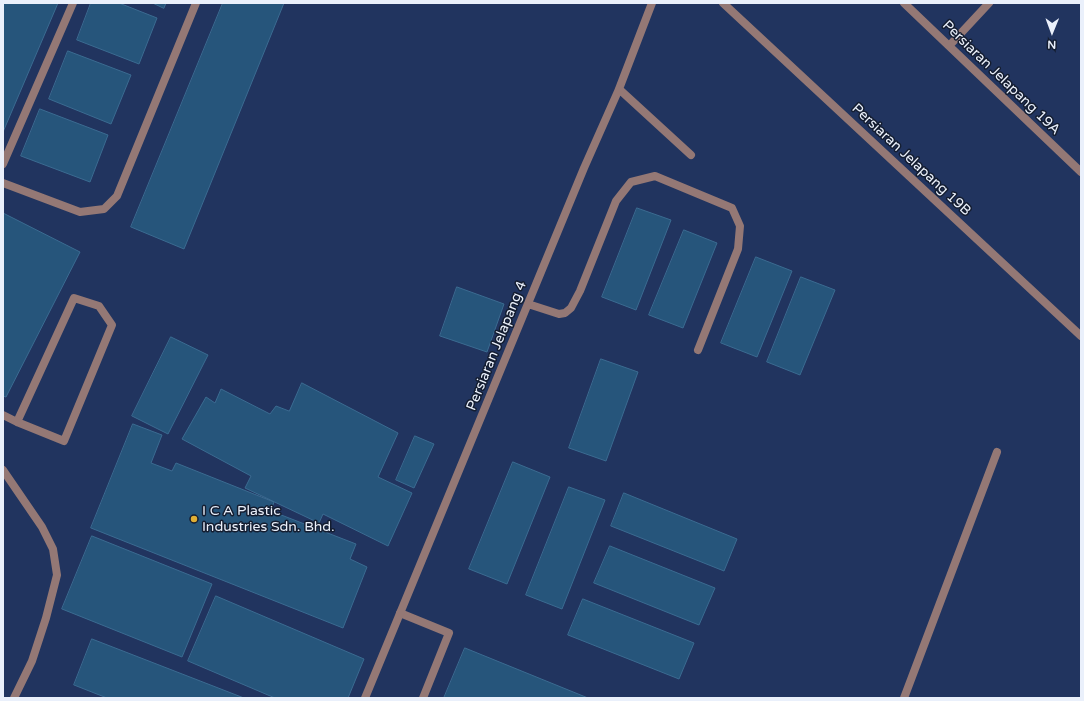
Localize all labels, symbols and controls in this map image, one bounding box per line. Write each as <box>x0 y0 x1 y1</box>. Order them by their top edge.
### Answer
north arrow <box>1032 12 1072 52</box>
street label: Persiaran Jelapang 19A <box>939 17 1063 139</box>
text: N <box>1047 38 1056 51</box>
street label: Persiaran Jelapang 19B <box>848 100 974 220</box>
street label: Persiaran Jelapang 4 <box>463 279 531 413</box>
place label: I C A Plastic Industries Sdn. Bhd. <box>202 503 335 536</box>
marker: I C A Plastic Industries Sdn. Bhd. <box>189 514 199 524</box>

